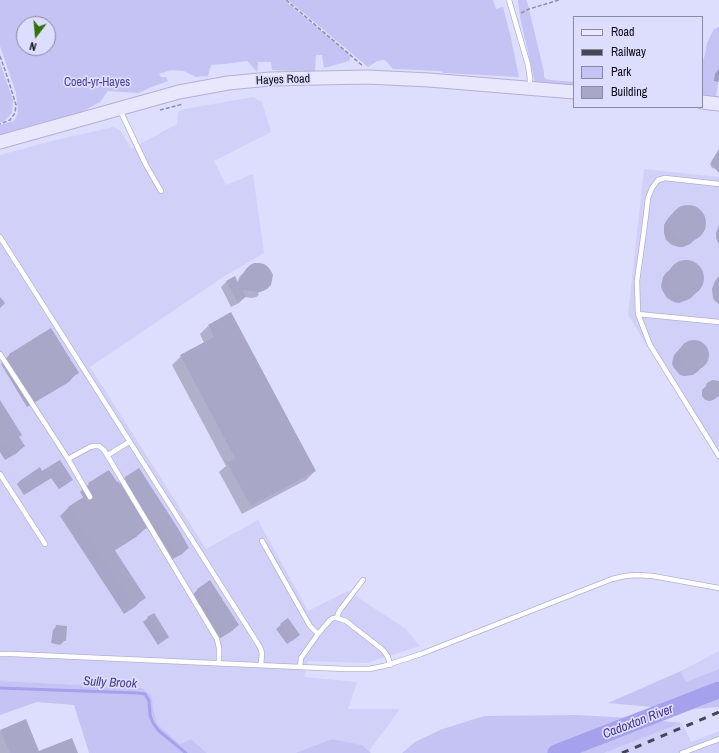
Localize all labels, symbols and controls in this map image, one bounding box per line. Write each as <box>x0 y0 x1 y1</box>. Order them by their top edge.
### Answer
north arrow <box>16 16 56 56</box>
legend <box>573 16 703 108</box>
text: Road <box>611 24 635 40</box>
text: N <box>28 39 38 54</box>
text: Railway <box>611 44 646 60</box>
text: Park <box>611 64 631 80</box>
street label: Hayes Road <box>256 72 310 88</box>
park label: Coed-yr-Hayes <box>64 76 130 90</box>
text: Building <box>611 84 647 100</box>
water label: Sully Brook <box>83 674 137 692</box>
water label: Cadoxton River <box>601 701 675 743</box>

